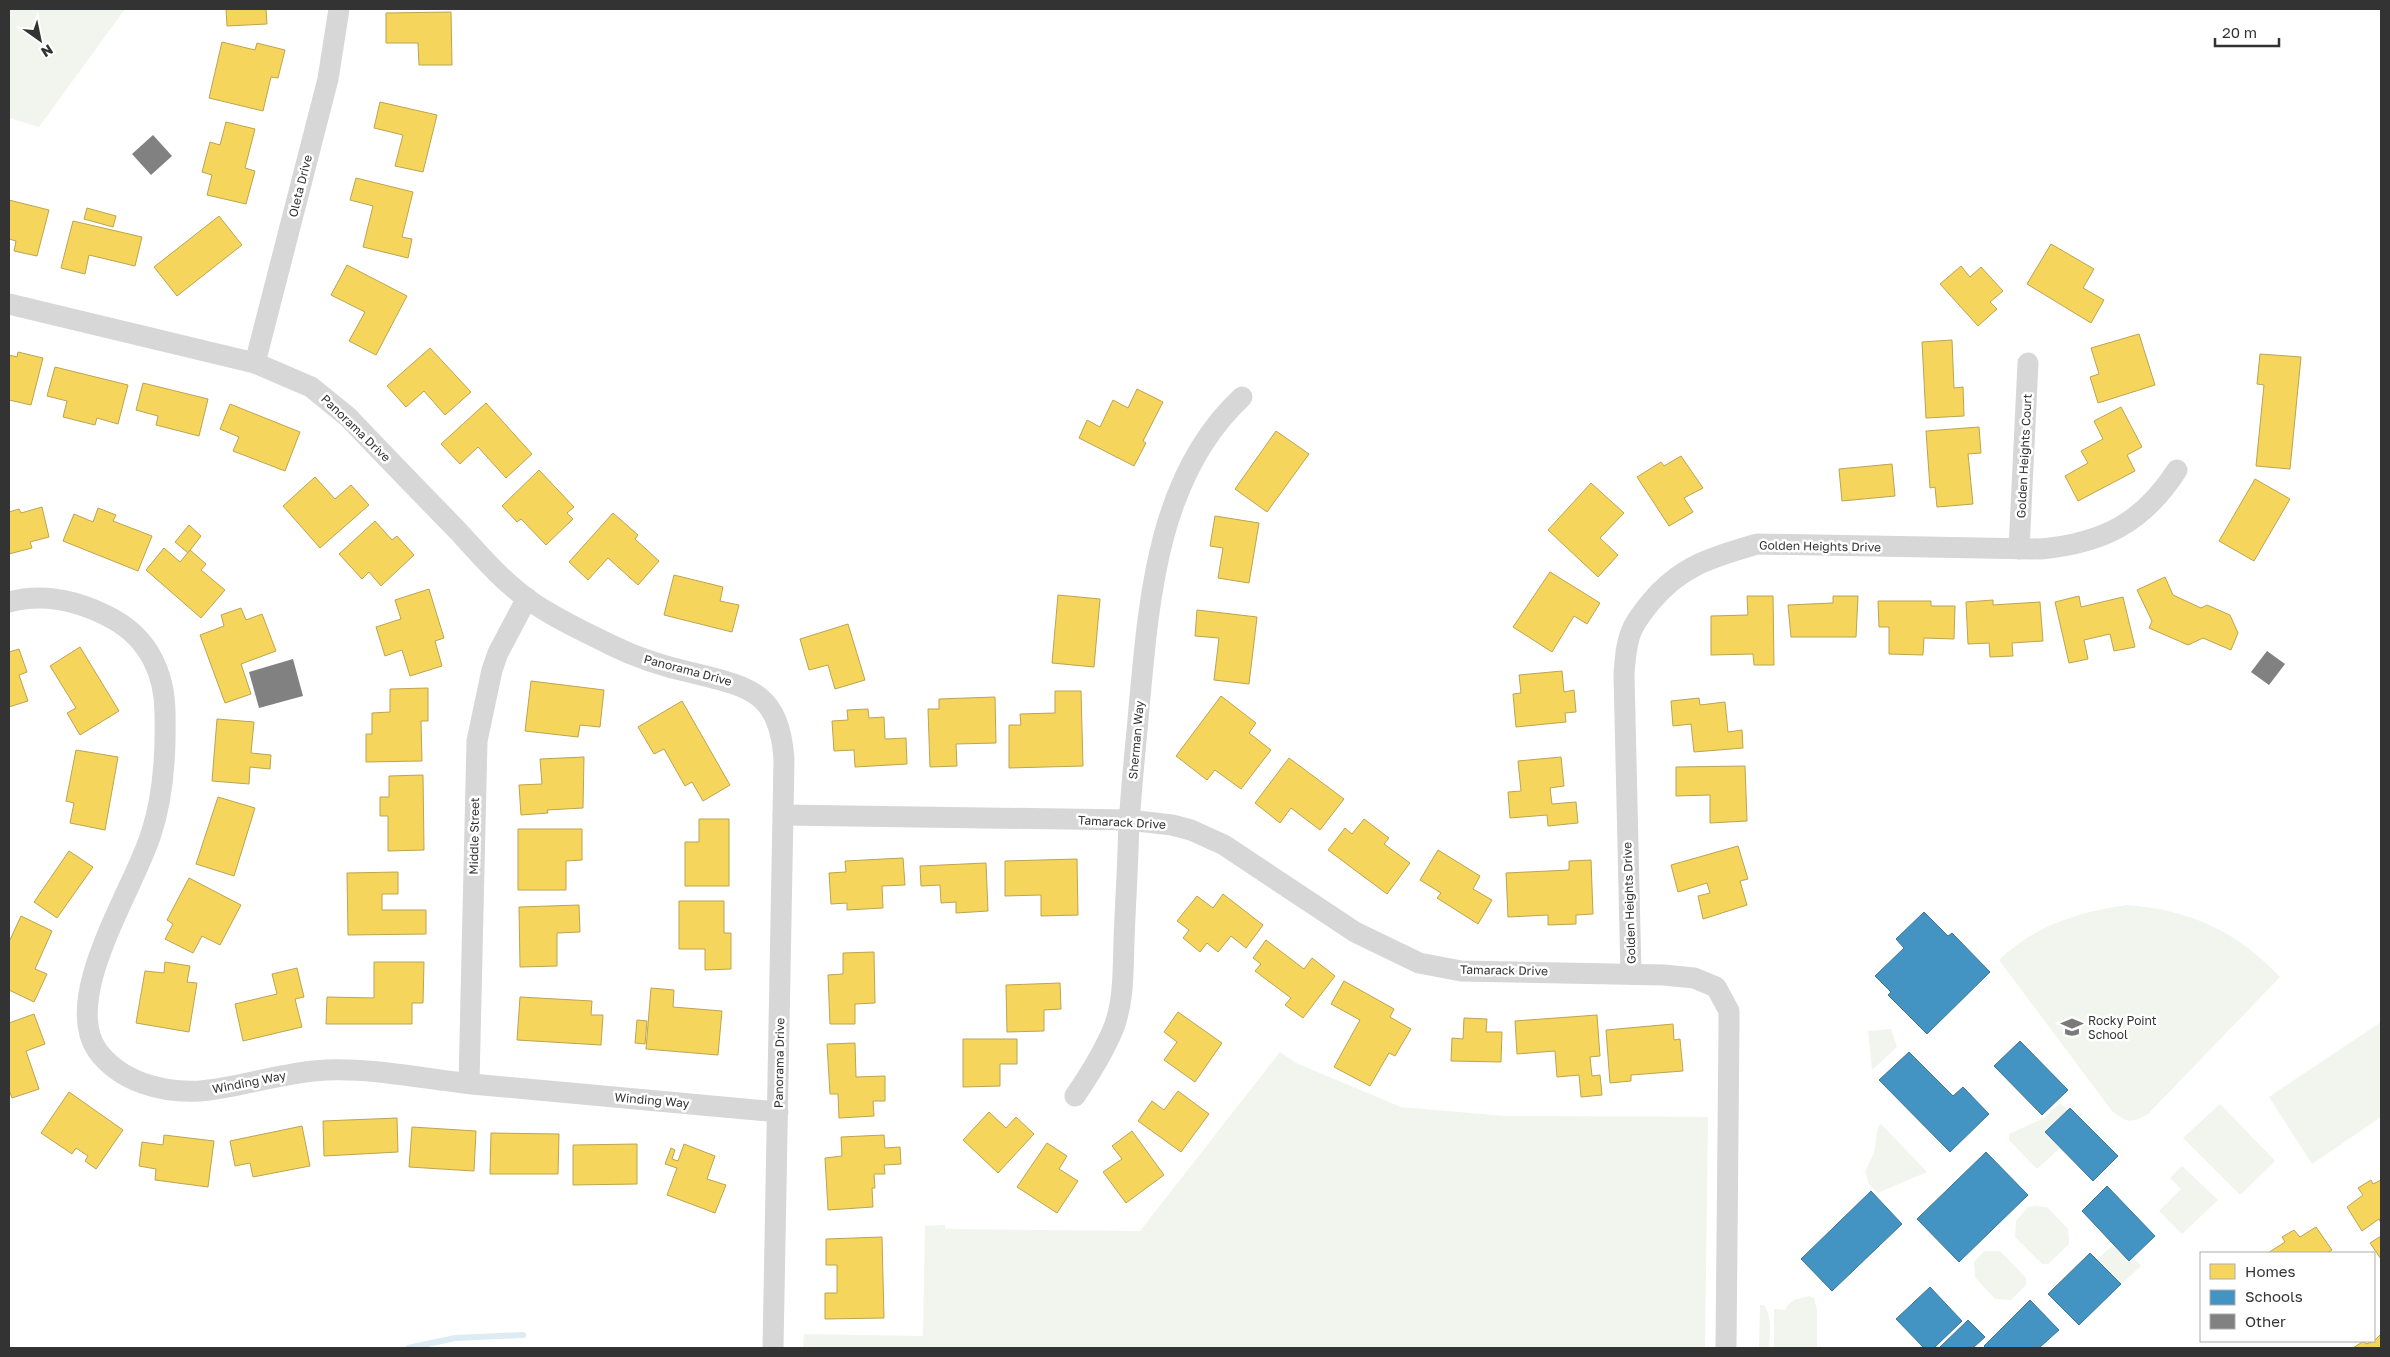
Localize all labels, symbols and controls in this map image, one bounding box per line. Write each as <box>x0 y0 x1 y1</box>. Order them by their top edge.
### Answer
north arrow <box>15 15 65 65</box>
scale bar <box>2215 15 2279 47</box>
text: 20 m <box>2222 23 2257 41</box>
text: N <box>38 41 56 61</box>
street label: Oleta Drive <box>285 153 315 219</box>
street label: Panorama Drive <box>318 391 394 465</box>
street label: Golden Heights Court <box>2013 393 2035 519</box>
street label: Golden Heights Drive <box>1759 537 1881 555</box>
street label: Panorama Drive <box>642 651 734 689</box>
street label: Sherman Way <box>1125 700 1147 780</box>
street label: Middle Street <box>466 797 482 875</box>
street label: Tamarack Drive <box>1078 812 1166 832</box>
street label: Golden Heights Drive <box>1619 842 1639 964</box>
street label: Tamarack Drive <box>1460 962 1548 978</box>
place label: Rocky Point School <box>2088 1013 2157 1042</box>
school or university icon: Rocky Point School <box>2059 1014 2085 1040</box>
street label: Panorama Drive <box>771 1018 787 1108</box>
street label: Winding Way <box>211 1067 287 1096</box>
street label: Winding Way <box>614 1089 690 1111</box>
legend <box>2200 1252 2375 1342</box>
text: Homes <box>2245 1262 2295 1280</box>
text: Schools <box>2245 1287 2303 1305</box>
text: Other <box>2245 1312 2286 1330</box>

